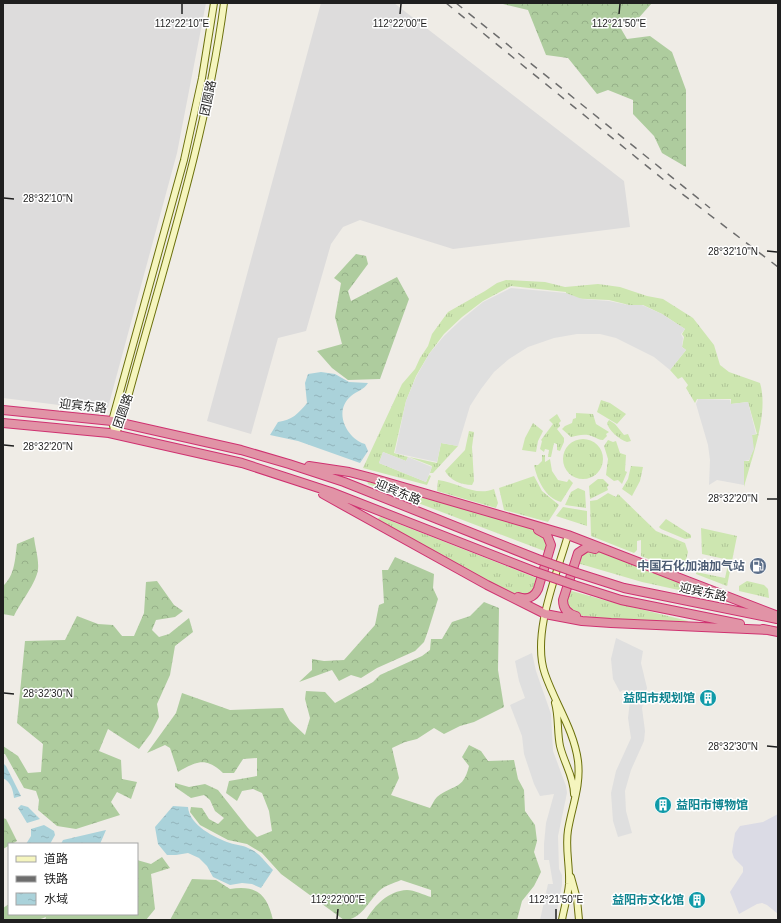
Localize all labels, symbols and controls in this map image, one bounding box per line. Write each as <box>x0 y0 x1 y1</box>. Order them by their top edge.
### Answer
text: 112°22'10"E <box>155 18 209 29</box>
text: 112°22'00"E <box>373 18 427 29</box>
text: 112°21'50"E <box>592 18 646 29</box>
street label: 团圆路 <box>197 79 219 117</box>
text: 28°32'10"N <box>23 193 73 204</box>
text: 28°32'10"N <box>708 246 758 257</box>
street label: 团圆路 <box>111 392 135 430</box>
street label: 迎宾东路 <box>58 397 108 415</box>
text: 28°32'20"N <box>23 441 73 452</box>
street label: 迎宾东路 <box>373 477 423 507</box>
text: 28°32'20"N <box>708 493 758 504</box>
fuel station icon: 中国石化加油加气站 <box>748 556 768 576</box>
place label: 中国石化加油加气站 <box>637 559 745 573</box>
street label: 迎宾东路 <box>678 580 728 604</box>
text: 28°32'30"N <box>23 688 73 699</box>
building icon: 益阳市规划馆 <box>698 688 718 708</box>
place label: 益阳市规划馆 <box>623 691 695 705</box>
text: 28°32'30"N <box>708 741 758 752</box>
building icon: 益阳市博物馆 <box>653 795 673 815</box>
place label: 益阳市博物馆 <box>676 798 748 812</box>
legend <box>8 843 138 915</box>
text: 道路 <box>44 852 68 866</box>
text: 铁路 <box>44 872 68 886</box>
building icon: 益阳市文化馆 <box>687 890 707 910</box>
text: 水域 <box>44 892 68 906</box>
place label: 益阳市文化馆 <box>612 893 684 907</box>
text: 112°22'00"E <box>311 894 365 905</box>
text: 112°21'50"E <box>529 894 583 905</box>

